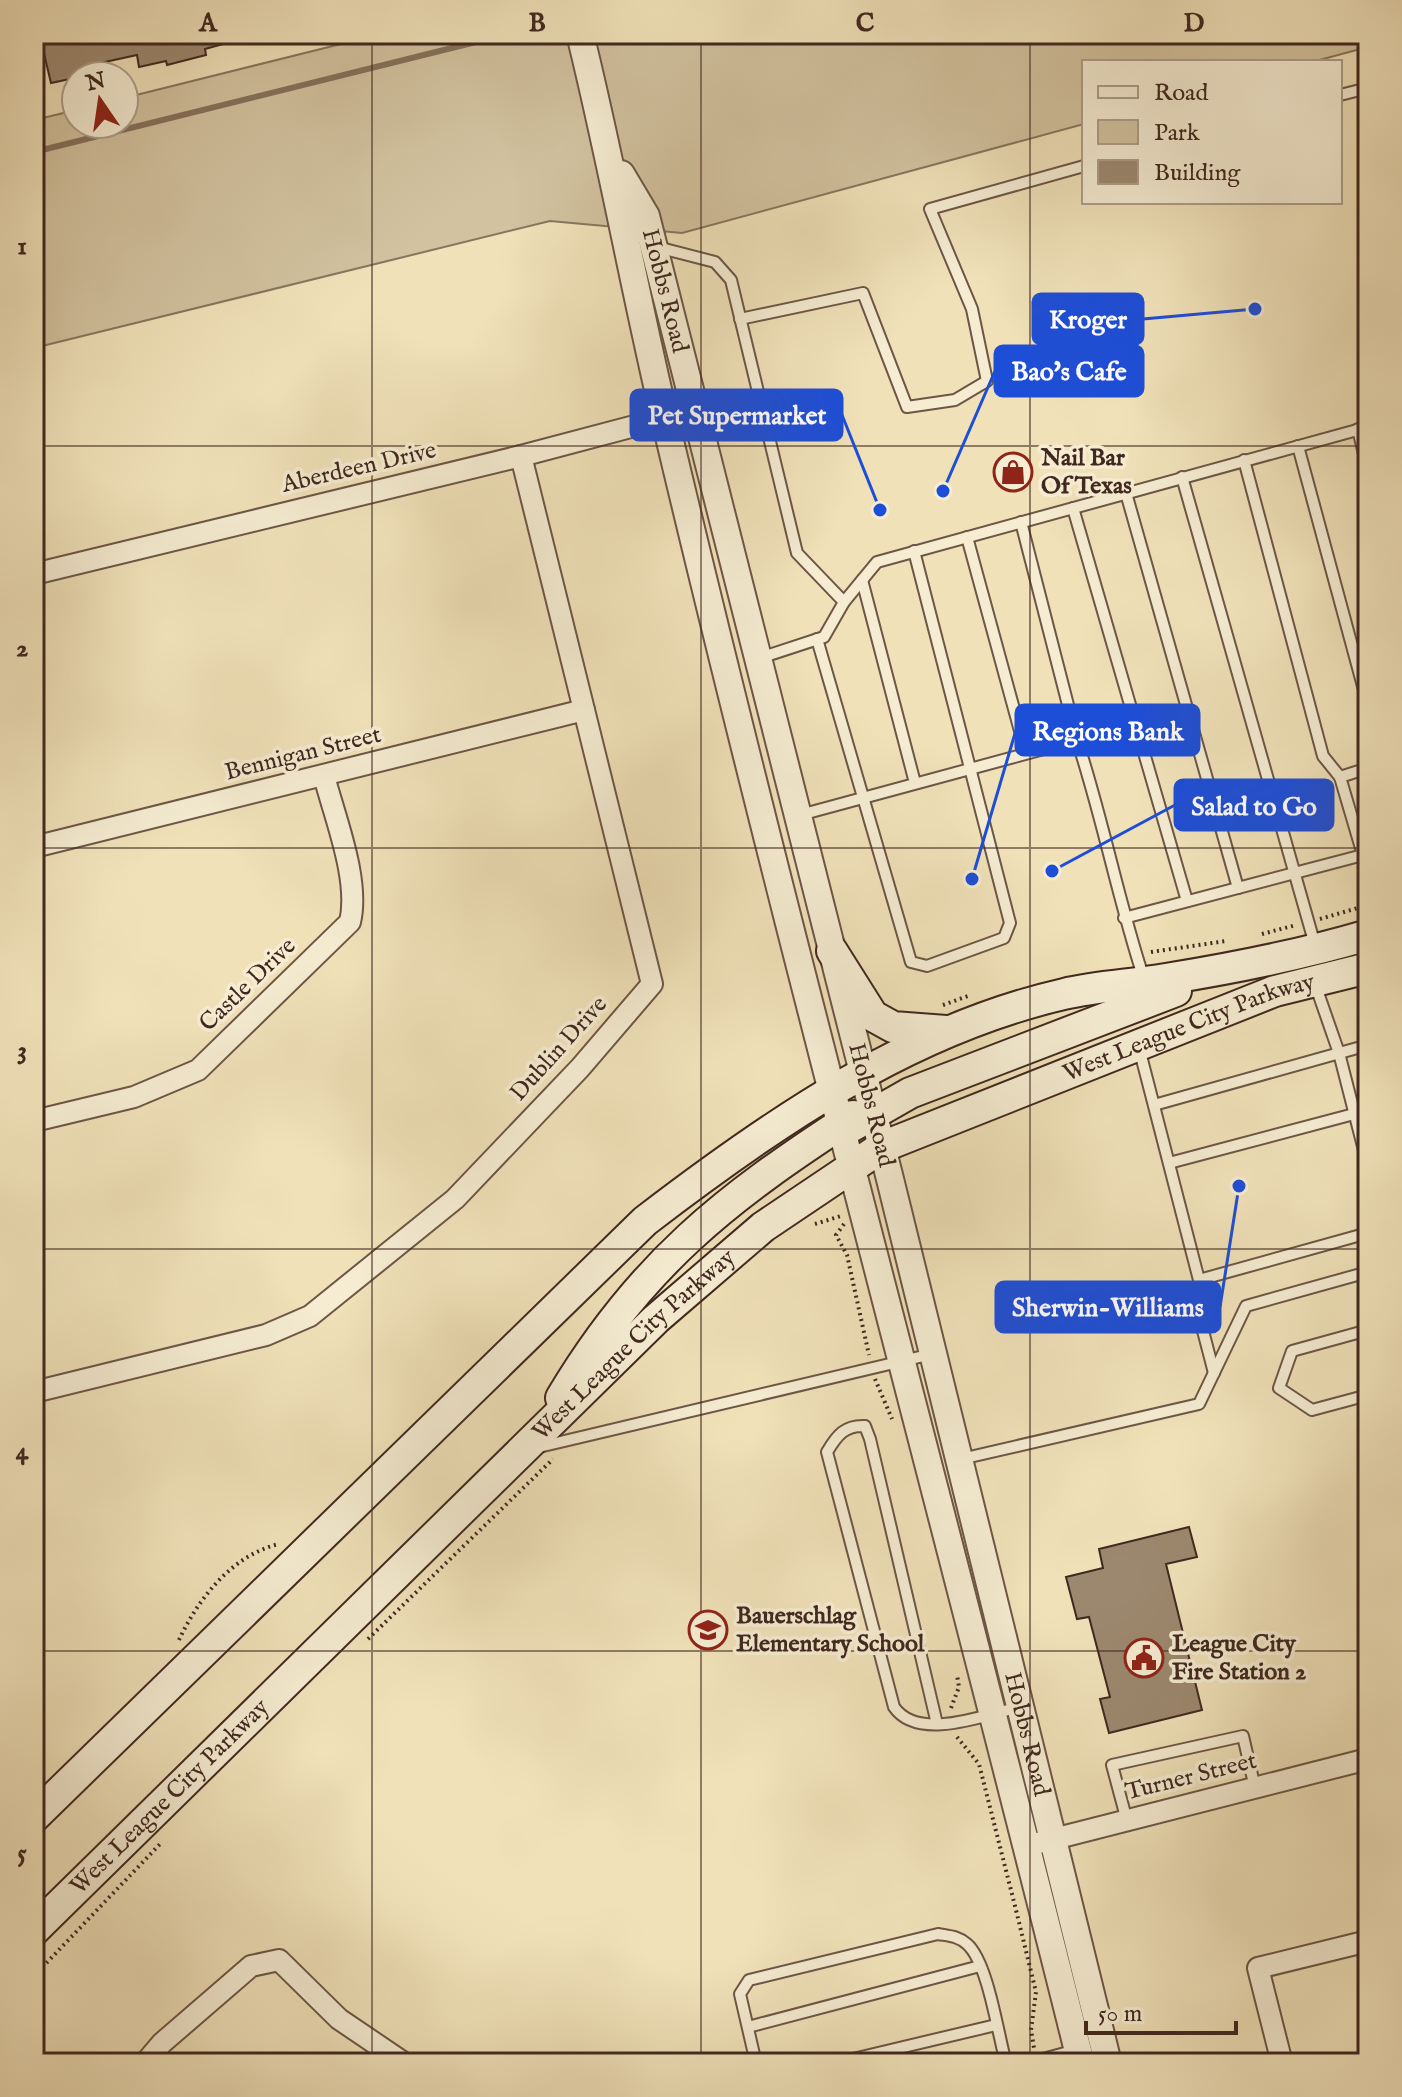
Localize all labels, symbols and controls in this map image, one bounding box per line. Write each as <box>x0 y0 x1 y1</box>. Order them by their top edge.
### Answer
text: A <box>198 7 218 40</box>
text: B <box>528 7 546 40</box>
text: C <box>856 7 875 40</box>
text: D <box>1184 7 1205 40</box>
north arrow <box>60 60 140 140</box>
legend <box>1082 60 1342 204</box>
text: N <box>83 67 108 98</box>
text: Road <box>1154 78 1208 109</box>
text: Park <box>1154 118 1200 149</box>
text: Building <box>1154 158 1241 189</box>
street label: Hobbs Road <box>634 225 696 356</box>
text: 1 <box>17 230 27 263</box>
callout: Kroger <box>1033 294 1143 344</box>
text: Kroger <box>1049 304 1127 337</box>
callout: Bao's Cafe <box>995 346 1143 396</box>
text: Bao's Cafe <box>1011 356 1127 389</box>
callout: Pet Supermarket <box>631 390 842 440</box>
text: Pet Supermarket <box>648 400 827 433</box>
street label: Aberdeen Drive <box>278 435 439 501</box>
place label: Nail Bar Of Texas <box>1040 443 1132 502</box>
shop icon: Nail Bar Of Texas <box>992 451 1034 493</box>
text: 2 <box>16 632 28 665</box>
callout: Regions Bank <box>1016 705 1199 755</box>
text: Regions Bank <box>1032 716 1185 749</box>
street label: Bennigan Street <box>222 720 384 788</box>
callout: Salad to Go <box>1175 780 1333 830</box>
text: Salad to Go <box>1191 791 1317 824</box>
street label: Castle Drive <box>193 931 303 1039</box>
street label: West League City Parkway <box>1059 966 1318 1089</box>
street label: Dublin Drive <box>504 990 614 1108</box>
text: 3 <box>17 1034 27 1067</box>
street label: Hobbs Road <box>841 1040 902 1170</box>
street label: West League City Parkway <box>526 1242 742 1447</box>
callout: Sherwin-Williams <box>996 1282 1220 1332</box>
text: Sherwin-Williams <box>1012 1292 1204 1325</box>
text: 4 <box>16 1435 30 1468</box>
place label: Bauerschlag Elementary School <box>736 1601 925 1660</box>
school or university icon: Bauerschlag Elementary School <box>687 1609 729 1651</box>
place label: League City Fire Station 2 <box>1172 1629 1306 1688</box>
public building icon: League City Fire Station 2 <box>1123 1637 1165 1679</box>
street label: Hobbs Road <box>997 1669 1057 1800</box>
street label: West League City Parkway <box>63 1692 276 1901</box>
street label: Turner Street <box>1122 1746 1260 1808</box>
text: 5 <box>17 1837 27 1870</box>
scale bar <box>1086 1985 1236 2035</box>
text: 50 m <box>1098 1999 1142 2030</box>

